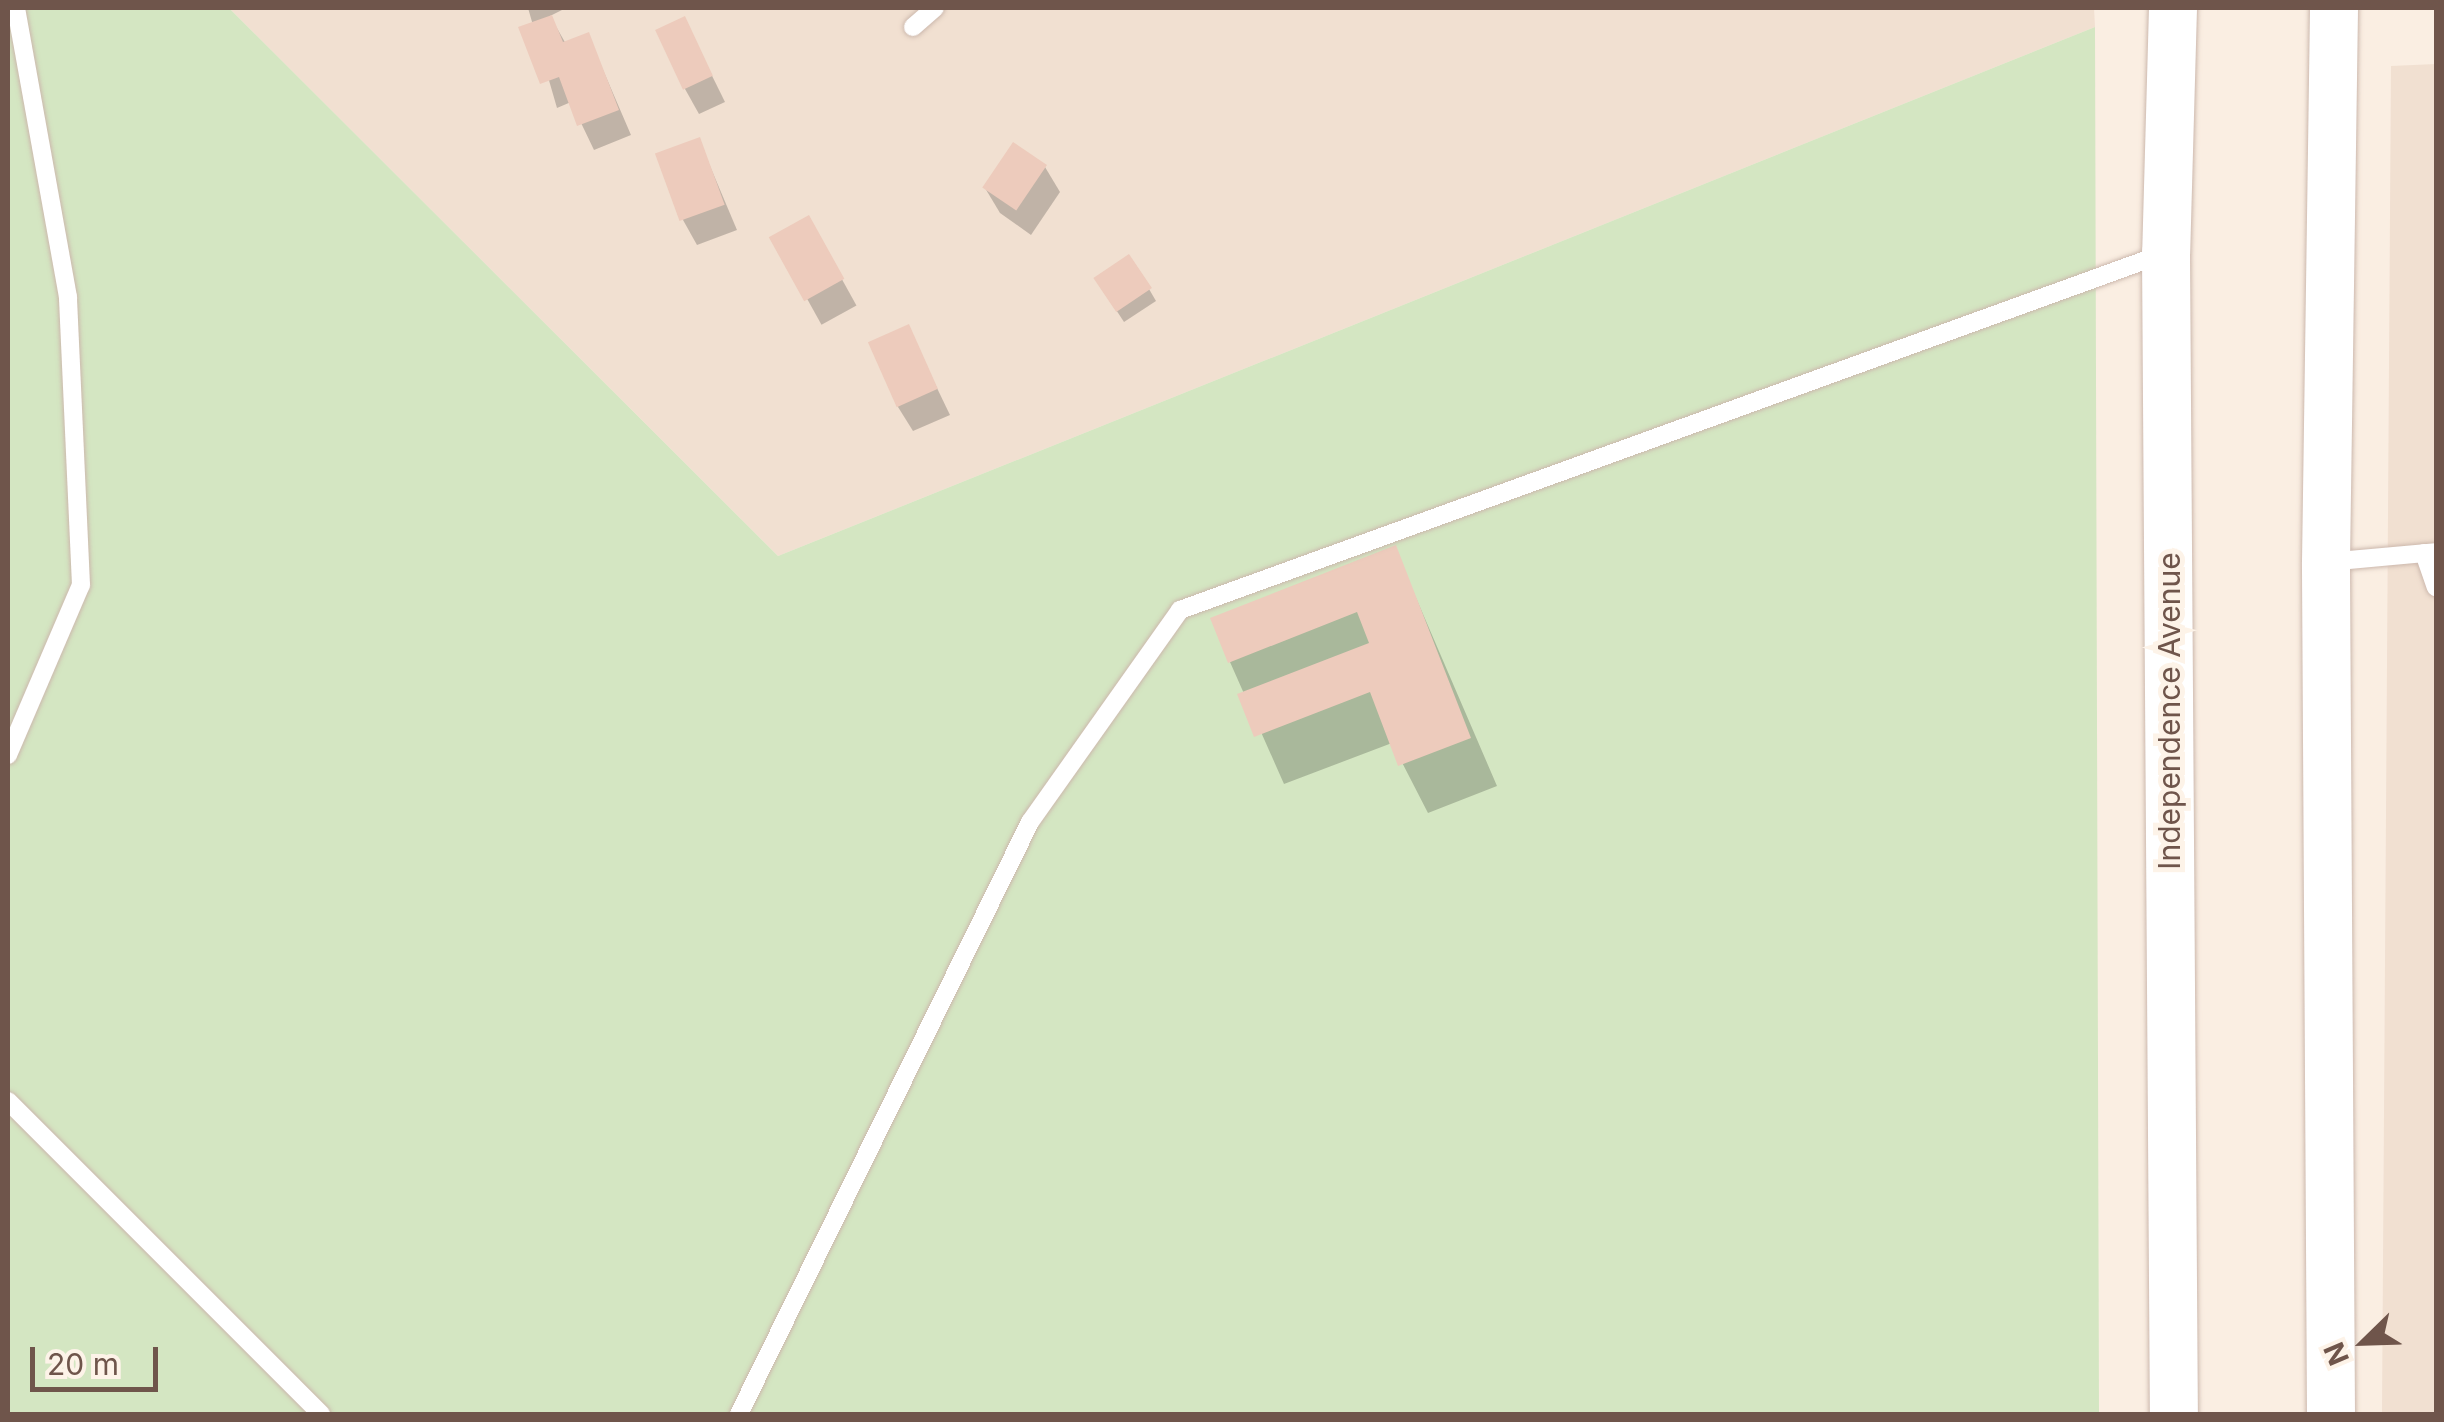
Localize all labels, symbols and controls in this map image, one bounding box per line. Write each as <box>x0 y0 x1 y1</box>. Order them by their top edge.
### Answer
street label: Independence Avenue <box>2151 552 2187 870</box>
north arrow <box>2314 1292 2414 1392</box>
scale bar <box>35 1327 162 1389</box>
text: N <box>2317 1337 2356 1370</box>
text: 20 m <box>47 1346 119 1382</box>

